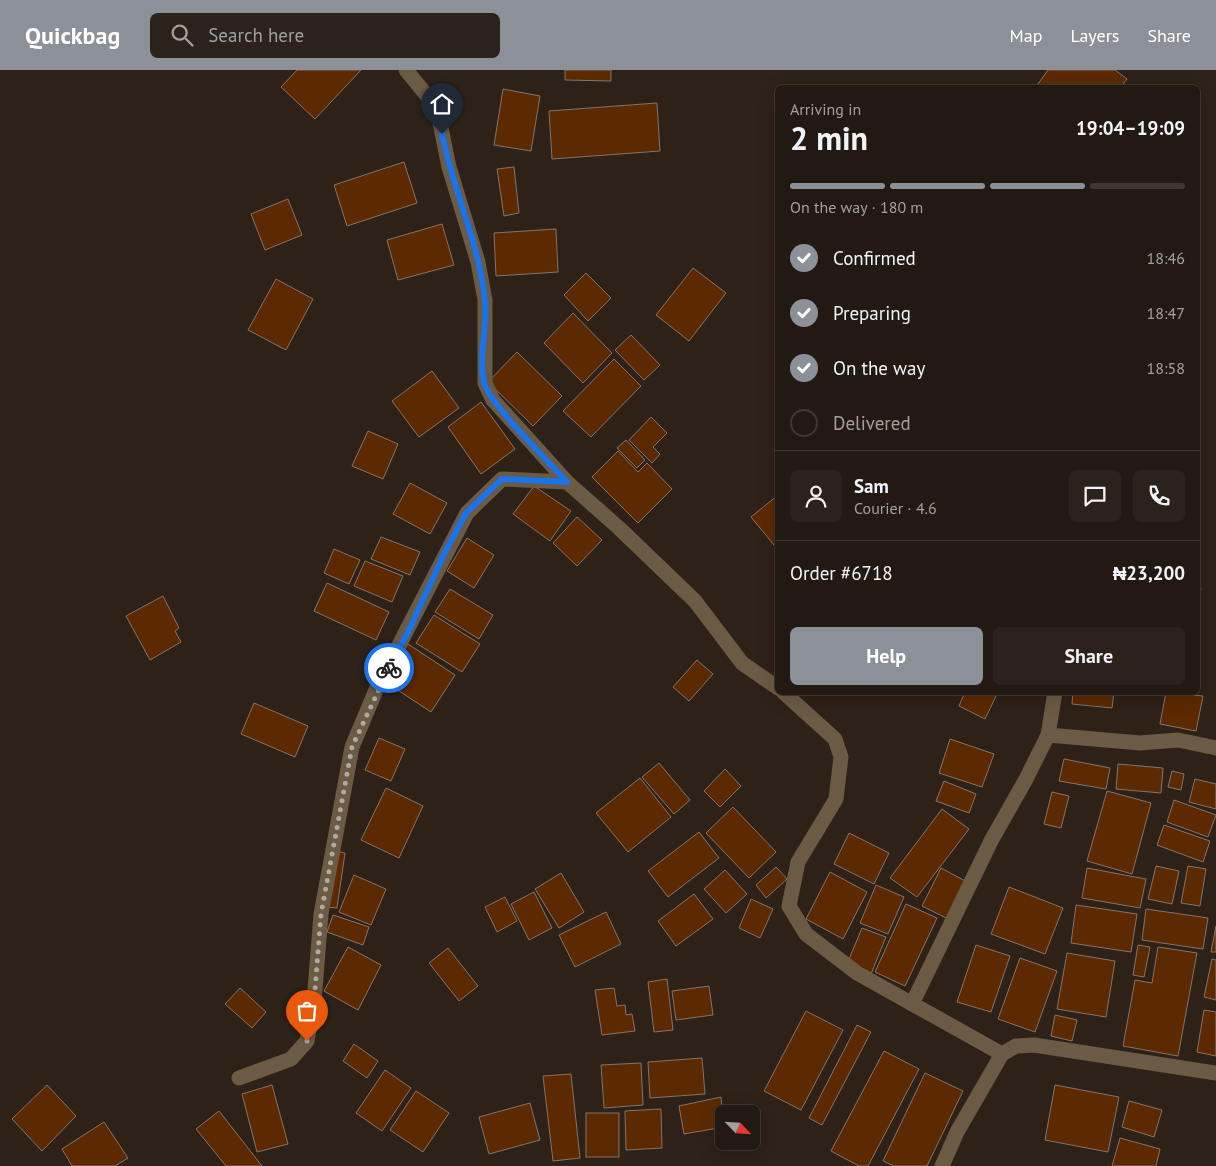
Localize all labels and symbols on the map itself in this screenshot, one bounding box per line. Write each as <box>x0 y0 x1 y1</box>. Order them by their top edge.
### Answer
pin <box>421 83 463 134</box>
courier <box>364 643 414 693</box>
pin <box>286 990 328 1041</box>
north arrow <box>715 1105 760 1150</box>

